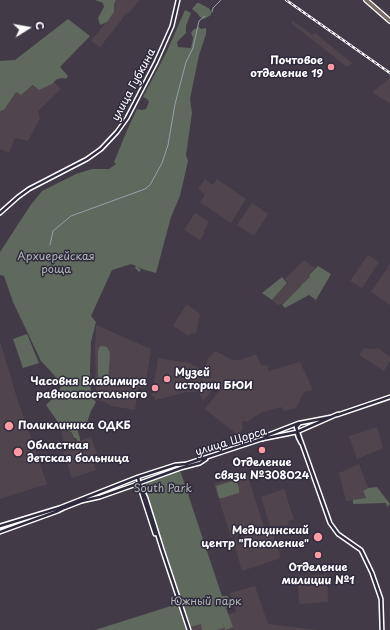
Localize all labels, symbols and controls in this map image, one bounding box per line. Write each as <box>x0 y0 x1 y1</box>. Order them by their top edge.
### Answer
north arrow <box>8 8 48 48</box>
text: С <box>31 20 49 31</box>
street label: улица Губкина <box>109 46 159 124</box>
place label: Почтовое отделение 19 <box>250 54 323 80</box>
marker: Почтовое отделение 19 <box>326 62 336 72</box>
park label: Архиерейская роща <box>17 250 95 276</box>
place label: Музей истории БЮИ <box>175 366 253 392</box>
marker: Музей истории БЮИ <box>162 374 172 384</box>
place label: Часовня Владимира равноапостольного <box>30 375 147 401</box>
marker: Часовня Владимира равноапостольного <box>150 383 160 393</box>
place label: Поликлиника ОДКБ <box>18 419 131 433</box>
marker: Поликлиника ОДКБ <box>3 420 15 432</box>
street label: улица Щорса <box>194 425 268 459</box>
place label: Областная детская больница <box>27 439 129 465</box>
marker: Отделение связи №308024 <box>257 445 267 455</box>
marker: Областная детская больница <box>12 446 24 458</box>
place label: Отделение связи №308024 <box>215 456 309 482</box>
park label: South Park <box>134 482 192 496</box>
place label: Медицинский центр "Поколение" <box>201 524 309 550</box>
marker: Медицинский центр "Поколение" <box>312 531 324 543</box>
marker: Отделение милиции №1 <box>313 550 323 560</box>
place label: Отделение милиции №1 <box>281 561 355 587</box>
park label: Южный парк <box>170 595 242 609</box>

